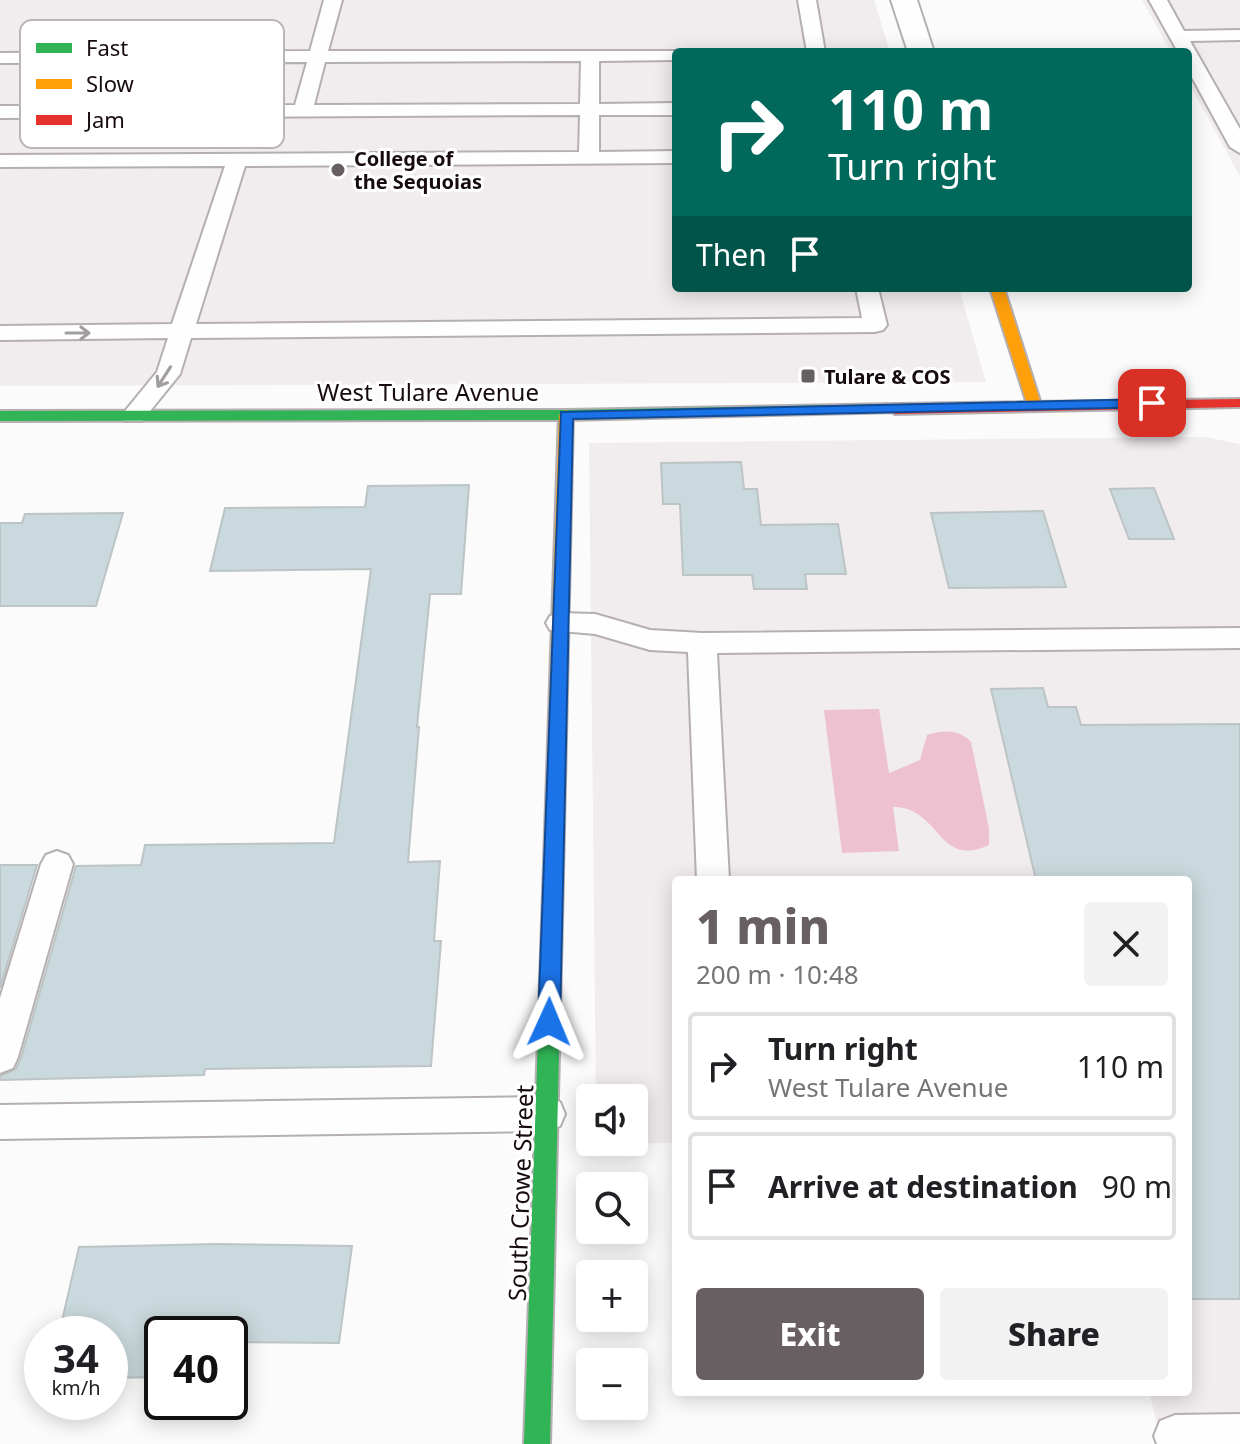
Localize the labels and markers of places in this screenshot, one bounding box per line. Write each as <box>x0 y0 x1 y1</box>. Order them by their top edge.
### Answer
place label: College of the Sequoias <box>354 145 482 195</box>
marker: College of the Sequoias <box>329 161 347 179</box>
place label: Tulare & COS <box>824 363 951 390</box>
marker: Tulare & COS <box>799 367 817 385</box>
pin <box>1118 369 1186 437</box>

